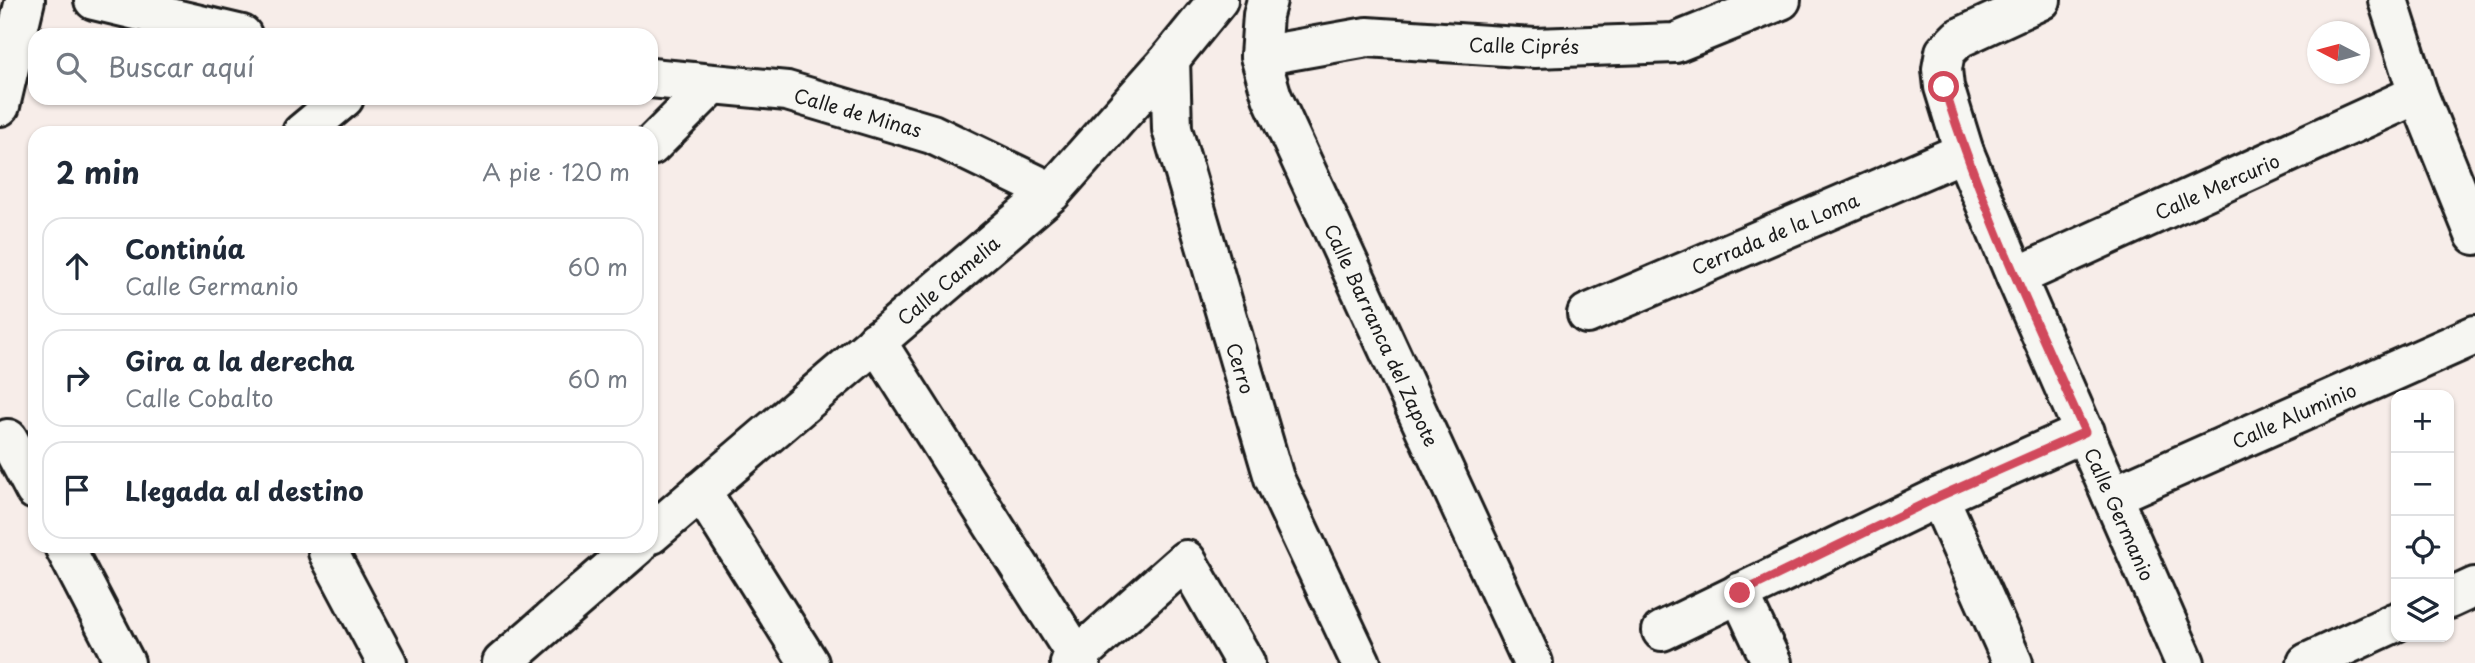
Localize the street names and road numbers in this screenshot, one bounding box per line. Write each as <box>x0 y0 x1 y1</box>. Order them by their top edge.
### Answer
street label: Calle Ciprés <box>1469 30 1579 60</box>
street label: Calle de Minas <box>791 80 925 144</box>
street label: Calle Mercurio <box>2150 146 2284 226</box>
street label: Cerrada de la Loma <box>1687 185 1863 281</box>
street label: Calle Barranca del Zapote <box>1318 219 1446 451</box>
street label: Calle Camelia <box>891 229 1006 331</box>
street label: Cerro <box>1220 339 1262 397</box>
street label: Calle Aluminio <box>2227 375 2361 455</box>
street label: Calle Germanio <box>2078 443 2162 585</box>

